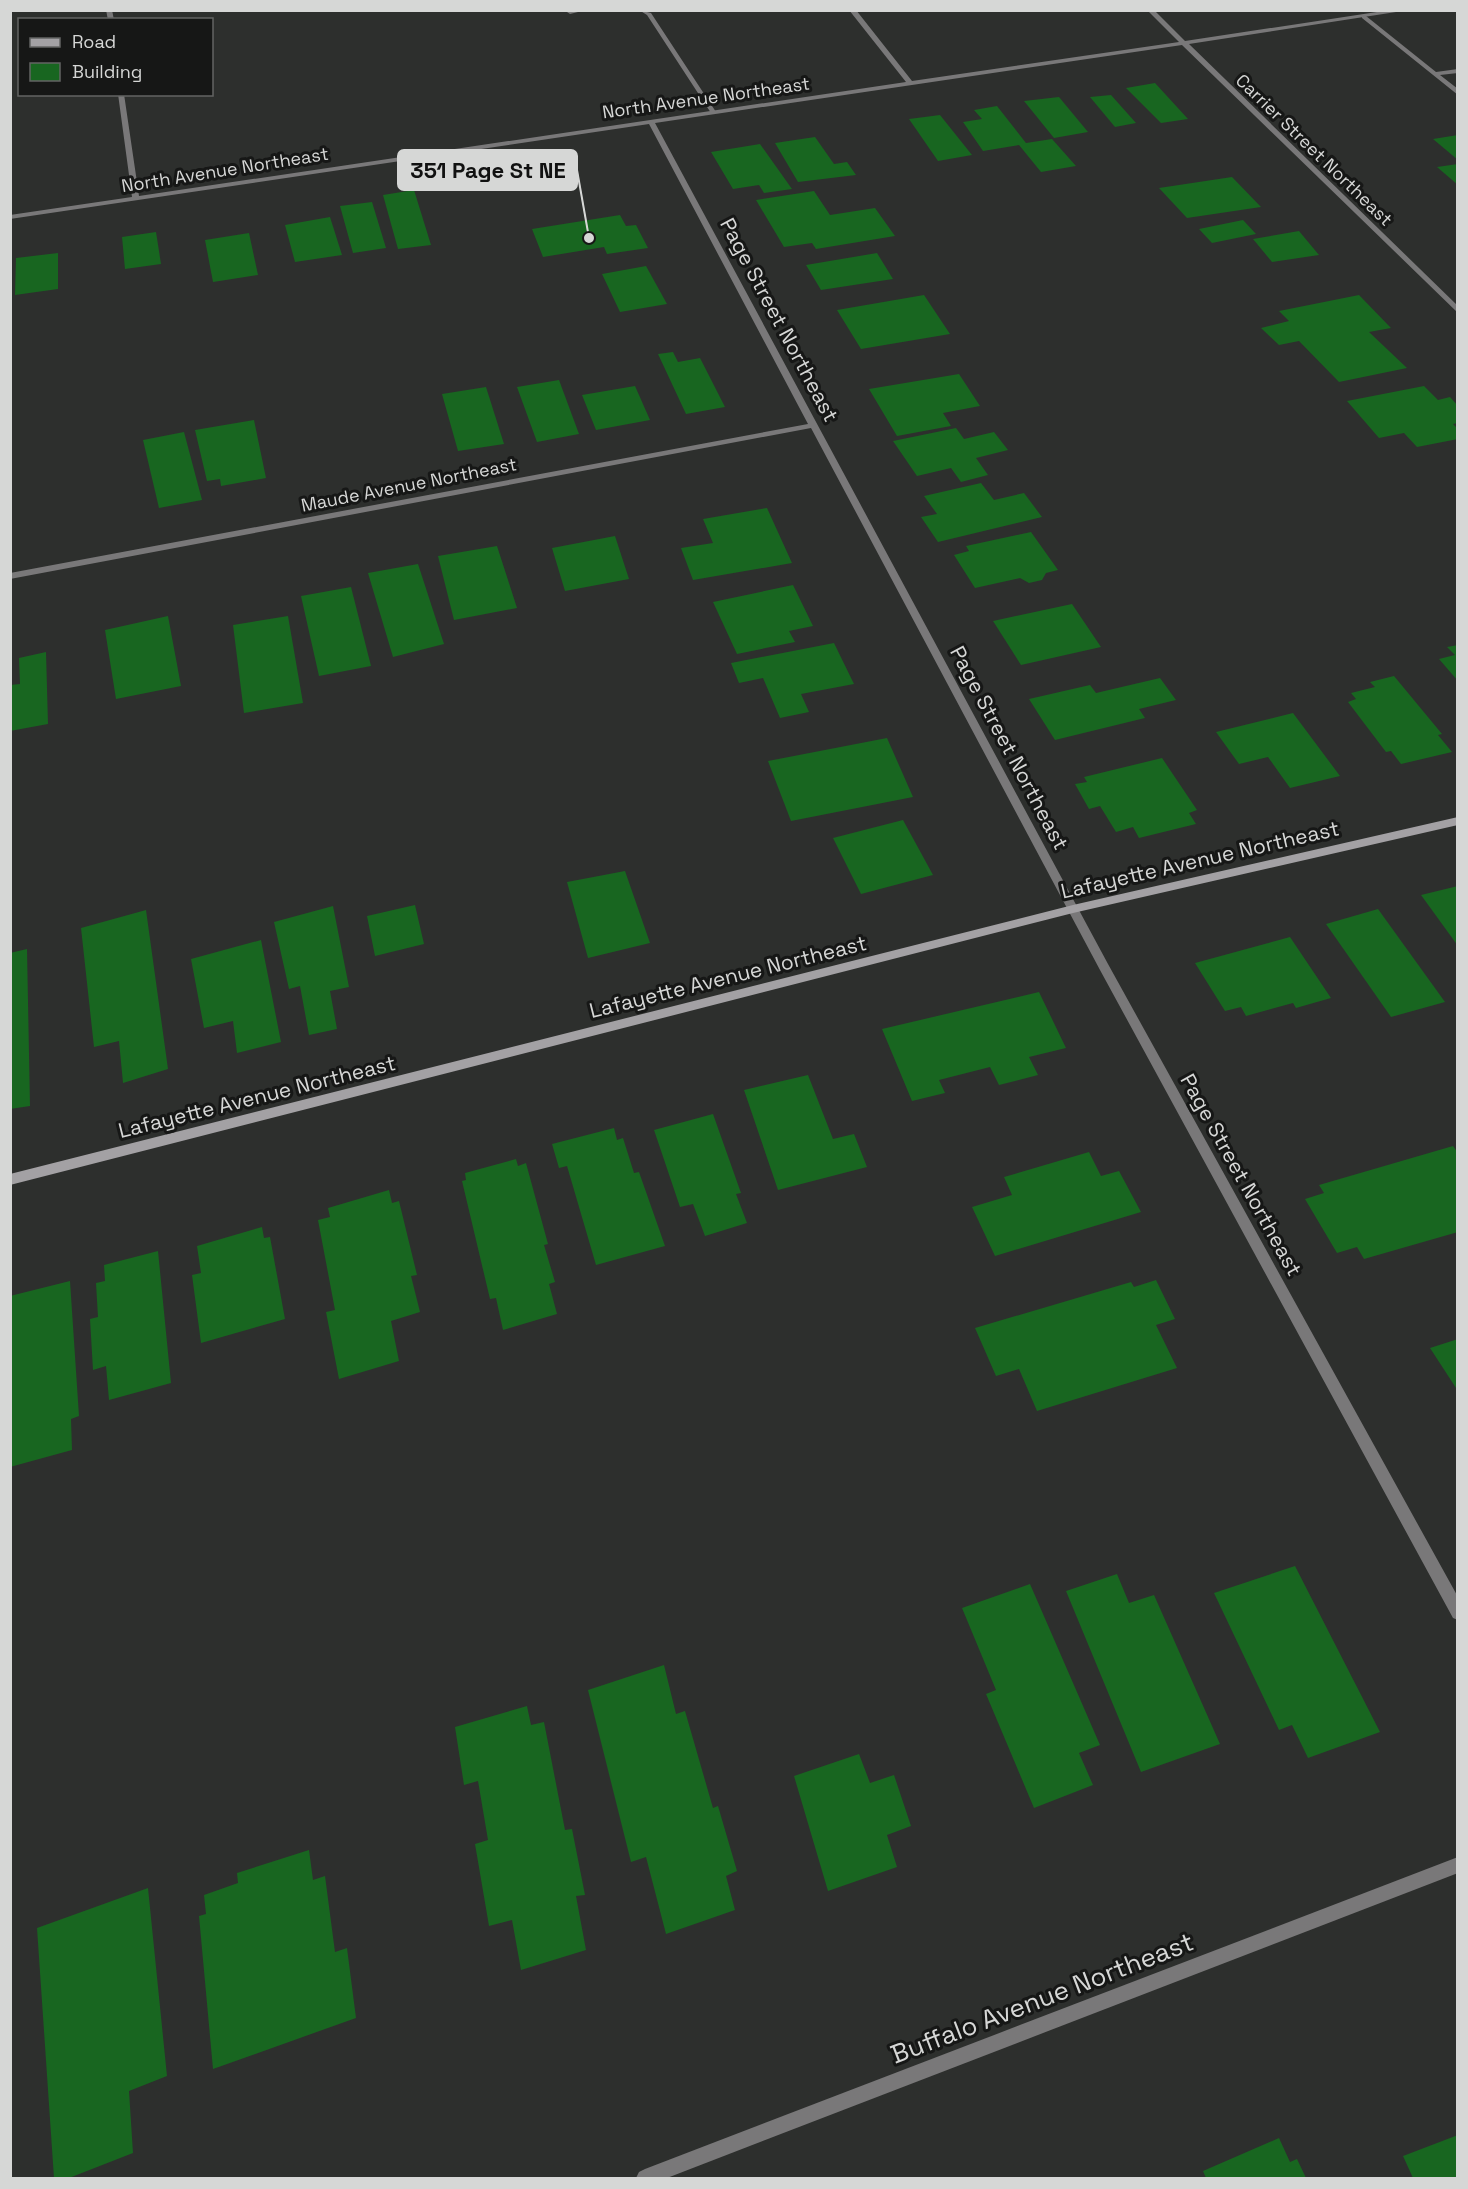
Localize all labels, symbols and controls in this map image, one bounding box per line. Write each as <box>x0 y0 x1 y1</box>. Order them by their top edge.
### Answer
legend <box>18 18 213 96</box>
text: Road <box>72 30 116 53</box>
text: Building <box>72 60 142 83</box>
street label: Carrier Street Northeast <box>1231 69 1398 231</box>
street label: North Avenue Northeast <box>601 72 811 123</box>
street label: North Avenue Northeast <box>120 142 330 197</box>
callout: 351 Page St NE <box>398 150 577 190</box>
text: 351 Page St NE <box>410 156 566 184</box>
street label: Page Street Northeast <box>714 213 845 426</box>
street label: Maude Avenue Northeast <box>299 452 519 517</box>
street label: Page Street Northeast <box>944 641 1075 854</box>
street label: Lafayette Avenue Northeast <box>1058 814 1342 905</box>
street label: Lafayette Avenue Northeast <box>586 929 869 1024</box>
street label: Lafayette Avenue Northeast <box>115 1049 398 1144</box>
street label: Page Street Northeast <box>1175 1069 1308 1281</box>
street label: Buffalo Avenue Northeast <box>886 1925 1198 2071</box>

